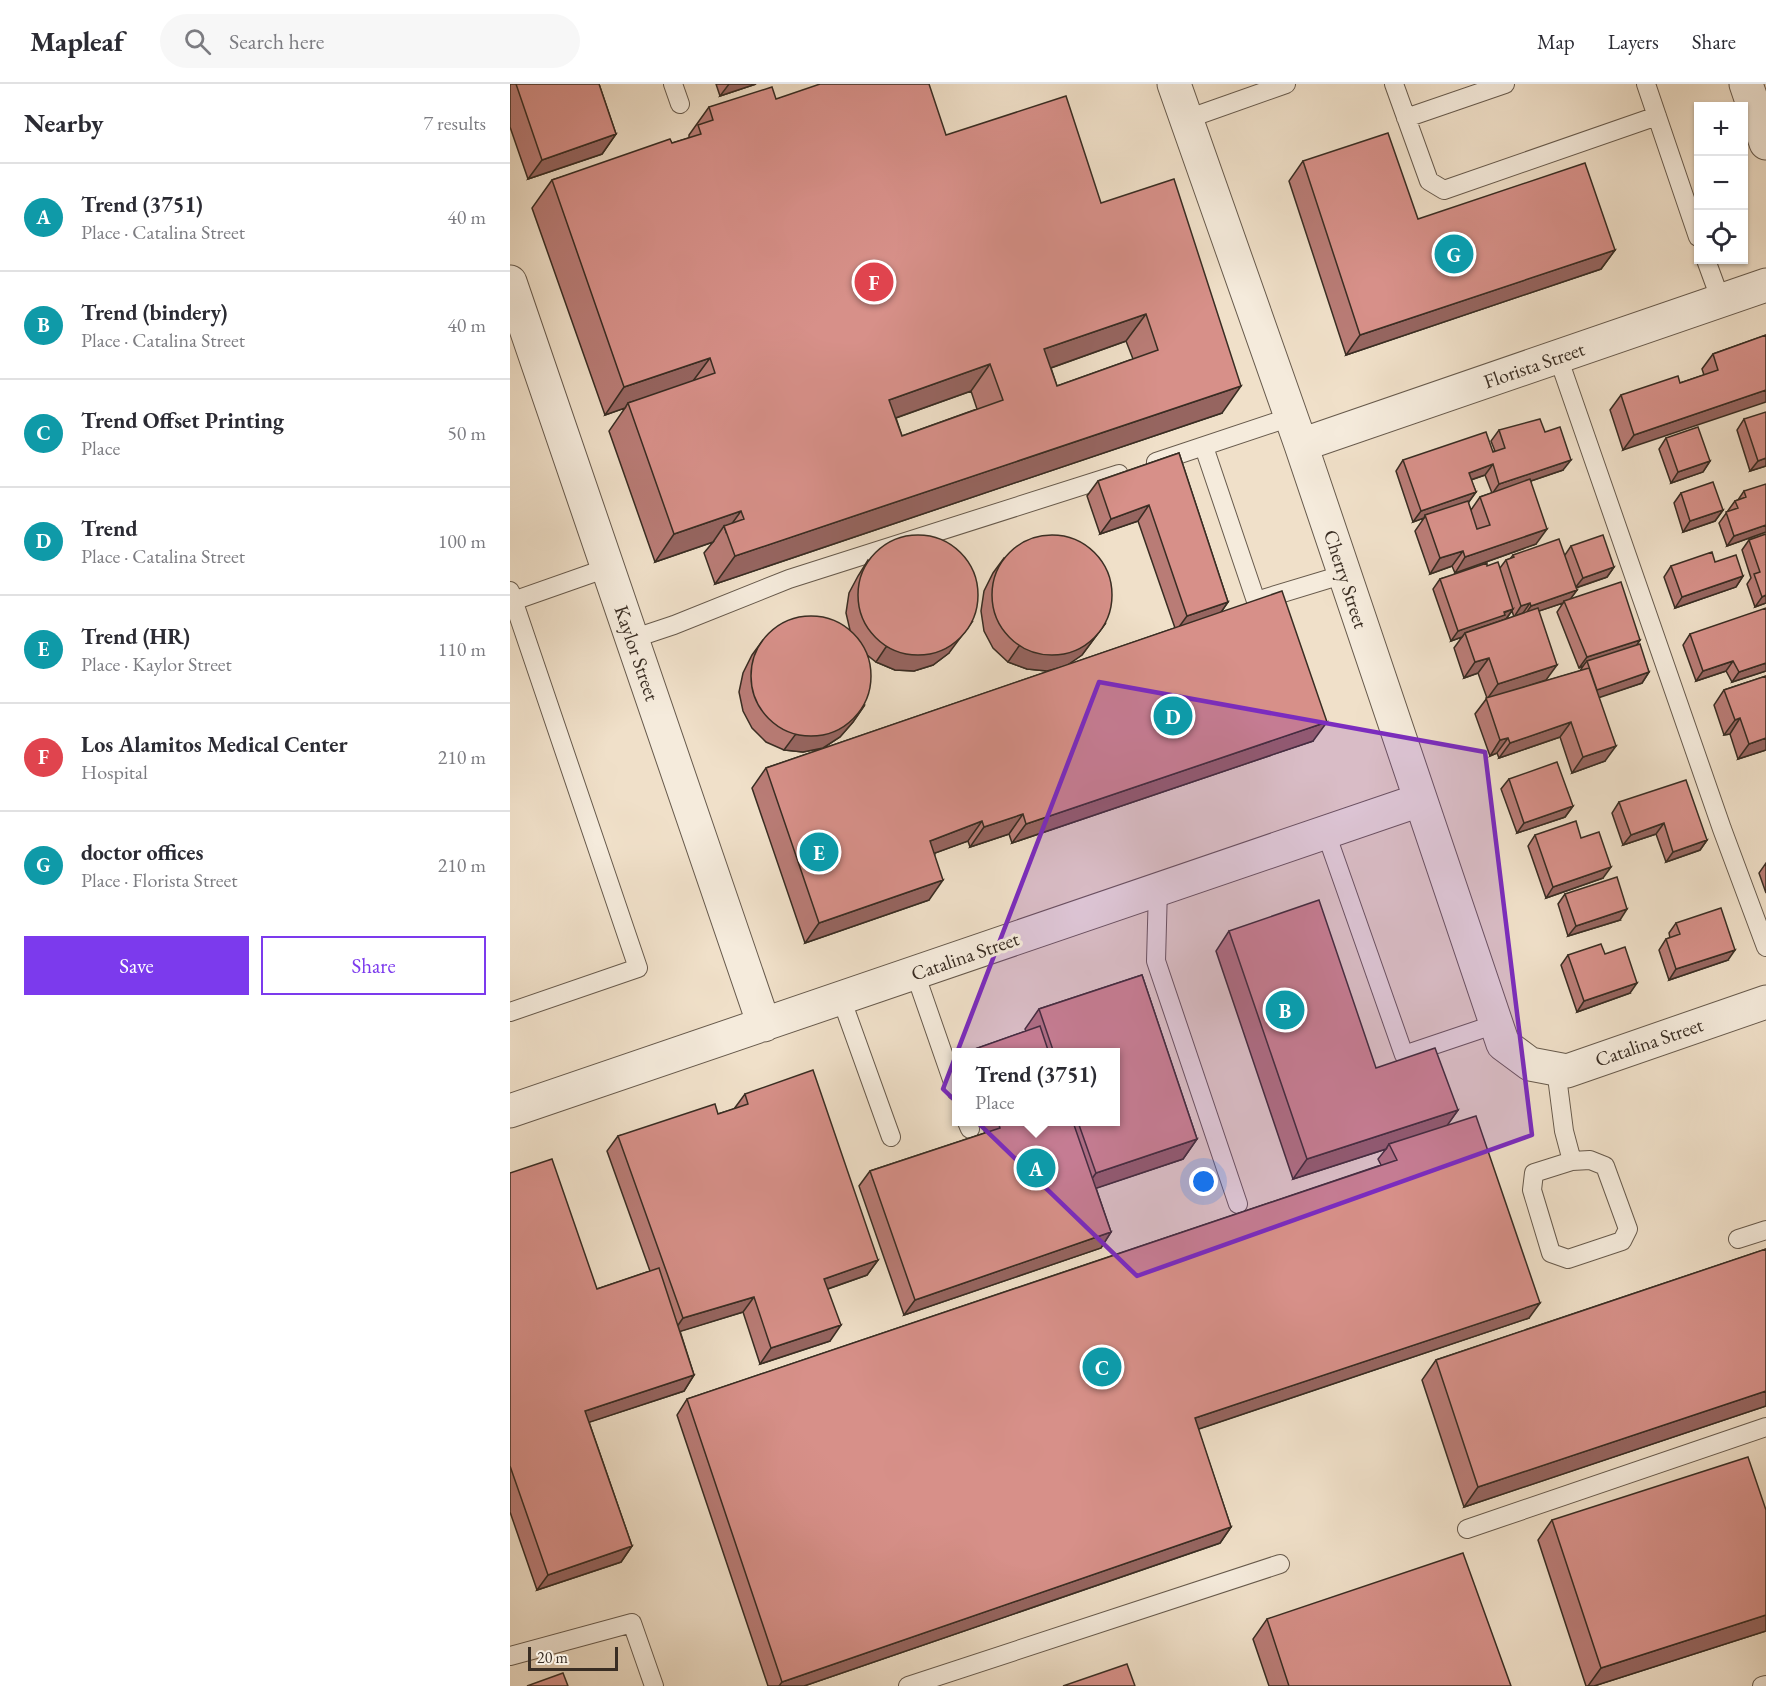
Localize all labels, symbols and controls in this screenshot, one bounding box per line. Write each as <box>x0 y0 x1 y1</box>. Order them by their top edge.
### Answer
search box <box>160 14 580 68</box>
text: Mapleaf <box>30 23 124 59</box>
icon: search <box>181 25 214 58</box>
text: Search here <box>229 27 324 56</box>
text: Map <box>1537 28 1575 55</box>
text: Layers <box>1608 28 1659 55</box>
text: Share <box>1692 28 1736 55</box>
map controls <box>1694 102 1748 264</box>
button: + <box>1694 102 1748 156</box>
text: Nearby <box>24 106 104 140</box>
text: 7 results <box>423 110 486 136</box>
button: − <box>1694 156 1748 210</box>
text: Trend (3751) <box>81 190 203 219</box>
text: A <box>36 204 51 230</box>
text: 40 m <box>447 204 486 230</box>
button: locate <box>1694 210 1748 264</box>
text: Place · Catalina Street <box>81 219 245 245</box>
pin: G <box>1434 232 1474 276</box>
pin: F <box>854 260 894 304</box>
text: Trend (bindery) <box>81 298 227 327</box>
text: B <box>37 312 50 338</box>
text: 40 m <box>447 312 486 338</box>
text: Place · Catalina Street <box>81 327 245 353</box>
street label: Florista Street <box>1480 335 1589 394</box>
text: Trend Offset Printing <box>81 406 284 435</box>
text: C <box>36 420 51 446</box>
text: 50 m <box>447 420 486 446</box>
text: Place <box>81 435 120 461</box>
text: Trend <box>81 514 138 543</box>
street label: Cherry Street <box>1318 526 1374 632</box>
text: D <box>36 528 51 554</box>
text: 100 m <box>438 528 486 554</box>
text: Place · Catalina Street <box>81 543 245 569</box>
street label: Kaylor Street <box>609 602 666 705</box>
text: Trend (HR) <box>81 622 190 651</box>
text: E <box>38 636 49 662</box>
text: 110 m <box>438 636 486 662</box>
text: Place · Kaylor Street <box>81 651 232 677</box>
pin: D <box>1154 694 1192 738</box>
text: Los Alamitos Medical Center <box>81 730 348 759</box>
text: F <box>38 744 49 770</box>
text: 210 m <box>438 744 486 770</box>
text: Hospital <box>81 759 148 785</box>
pin: E <box>800 830 838 874</box>
text: doctor offices <box>81 838 203 867</box>
text: G <box>36 852 51 878</box>
text: 210 m <box>438 852 486 878</box>
text: Place · Florista Street <box>81 867 238 893</box>
street label: Catalina Street <box>908 925 1023 987</box>
button: Save <box>24 936 249 995</box>
button: Share <box>261 936 486 995</box>
pin: B <box>1266 988 1304 1032</box>
street label: Catalina Street <box>1592 1011 1707 1073</box>
popup <box>952 1048 1120 1126</box>
text: Trend (3751) <box>975 1060 1097 1089</box>
text: Place <box>975 1089 1014 1115</box>
pin: A <box>1016 1146 1056 1190</box>
your location <box>1189 1167 1218 1196</box>
pin: C <box>1082 1344 1122 1390</box>
scale bar <box>528 1644 618 1672</box>
text: 20 m <box>537 1647 568 1668</box>

